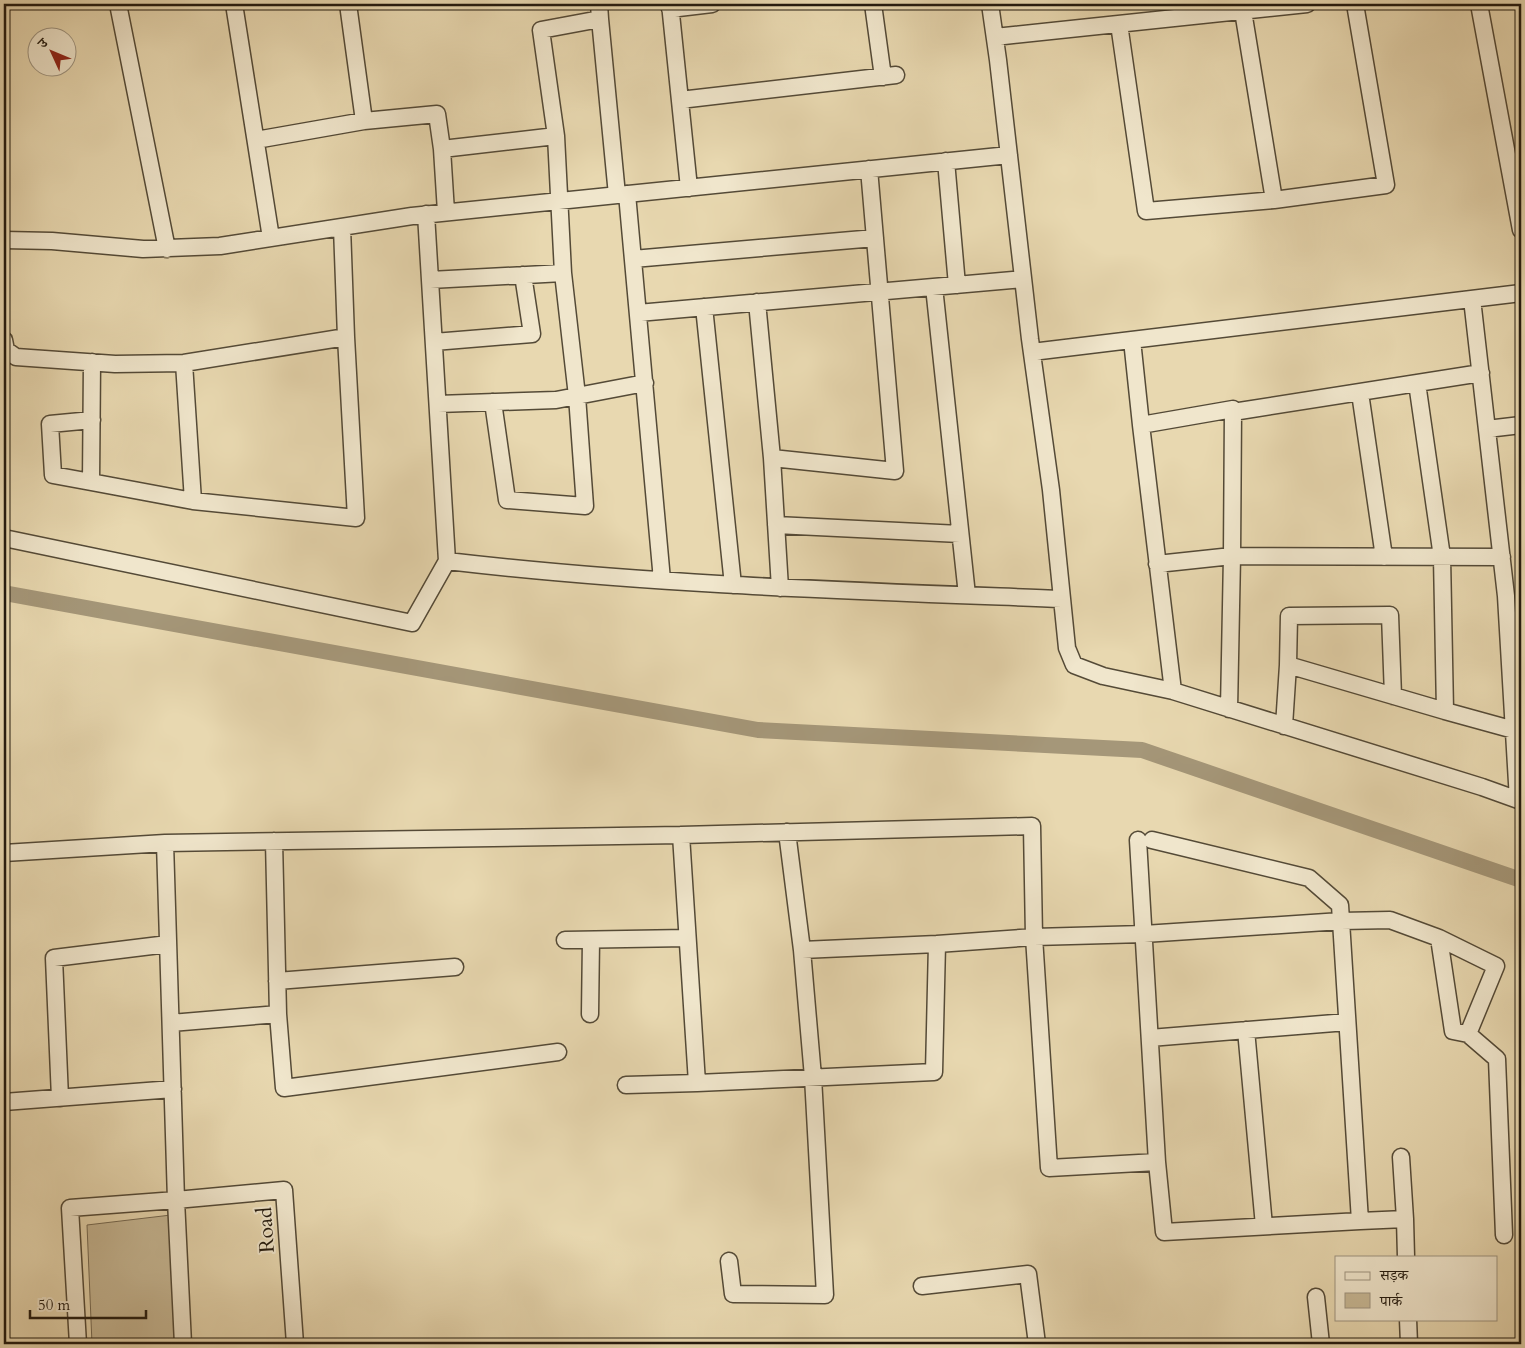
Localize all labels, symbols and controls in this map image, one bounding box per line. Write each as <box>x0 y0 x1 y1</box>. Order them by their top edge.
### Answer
north arrow <box>28 28 78 78</box>
text: उ <box>33 34 53 53</box>
street label: Road <box>250 1206 282 1254</box>
legend <box>1335 1256 1498 1320</box>
text: सड़क <box>1379 1265 1409 1285</box>
scale bar <box>30 1288 146 1320</box>
text: पार्क <box>1379 1291 1403 1311</box>
text: 50 m <box>38 1295 70 1315</box>

